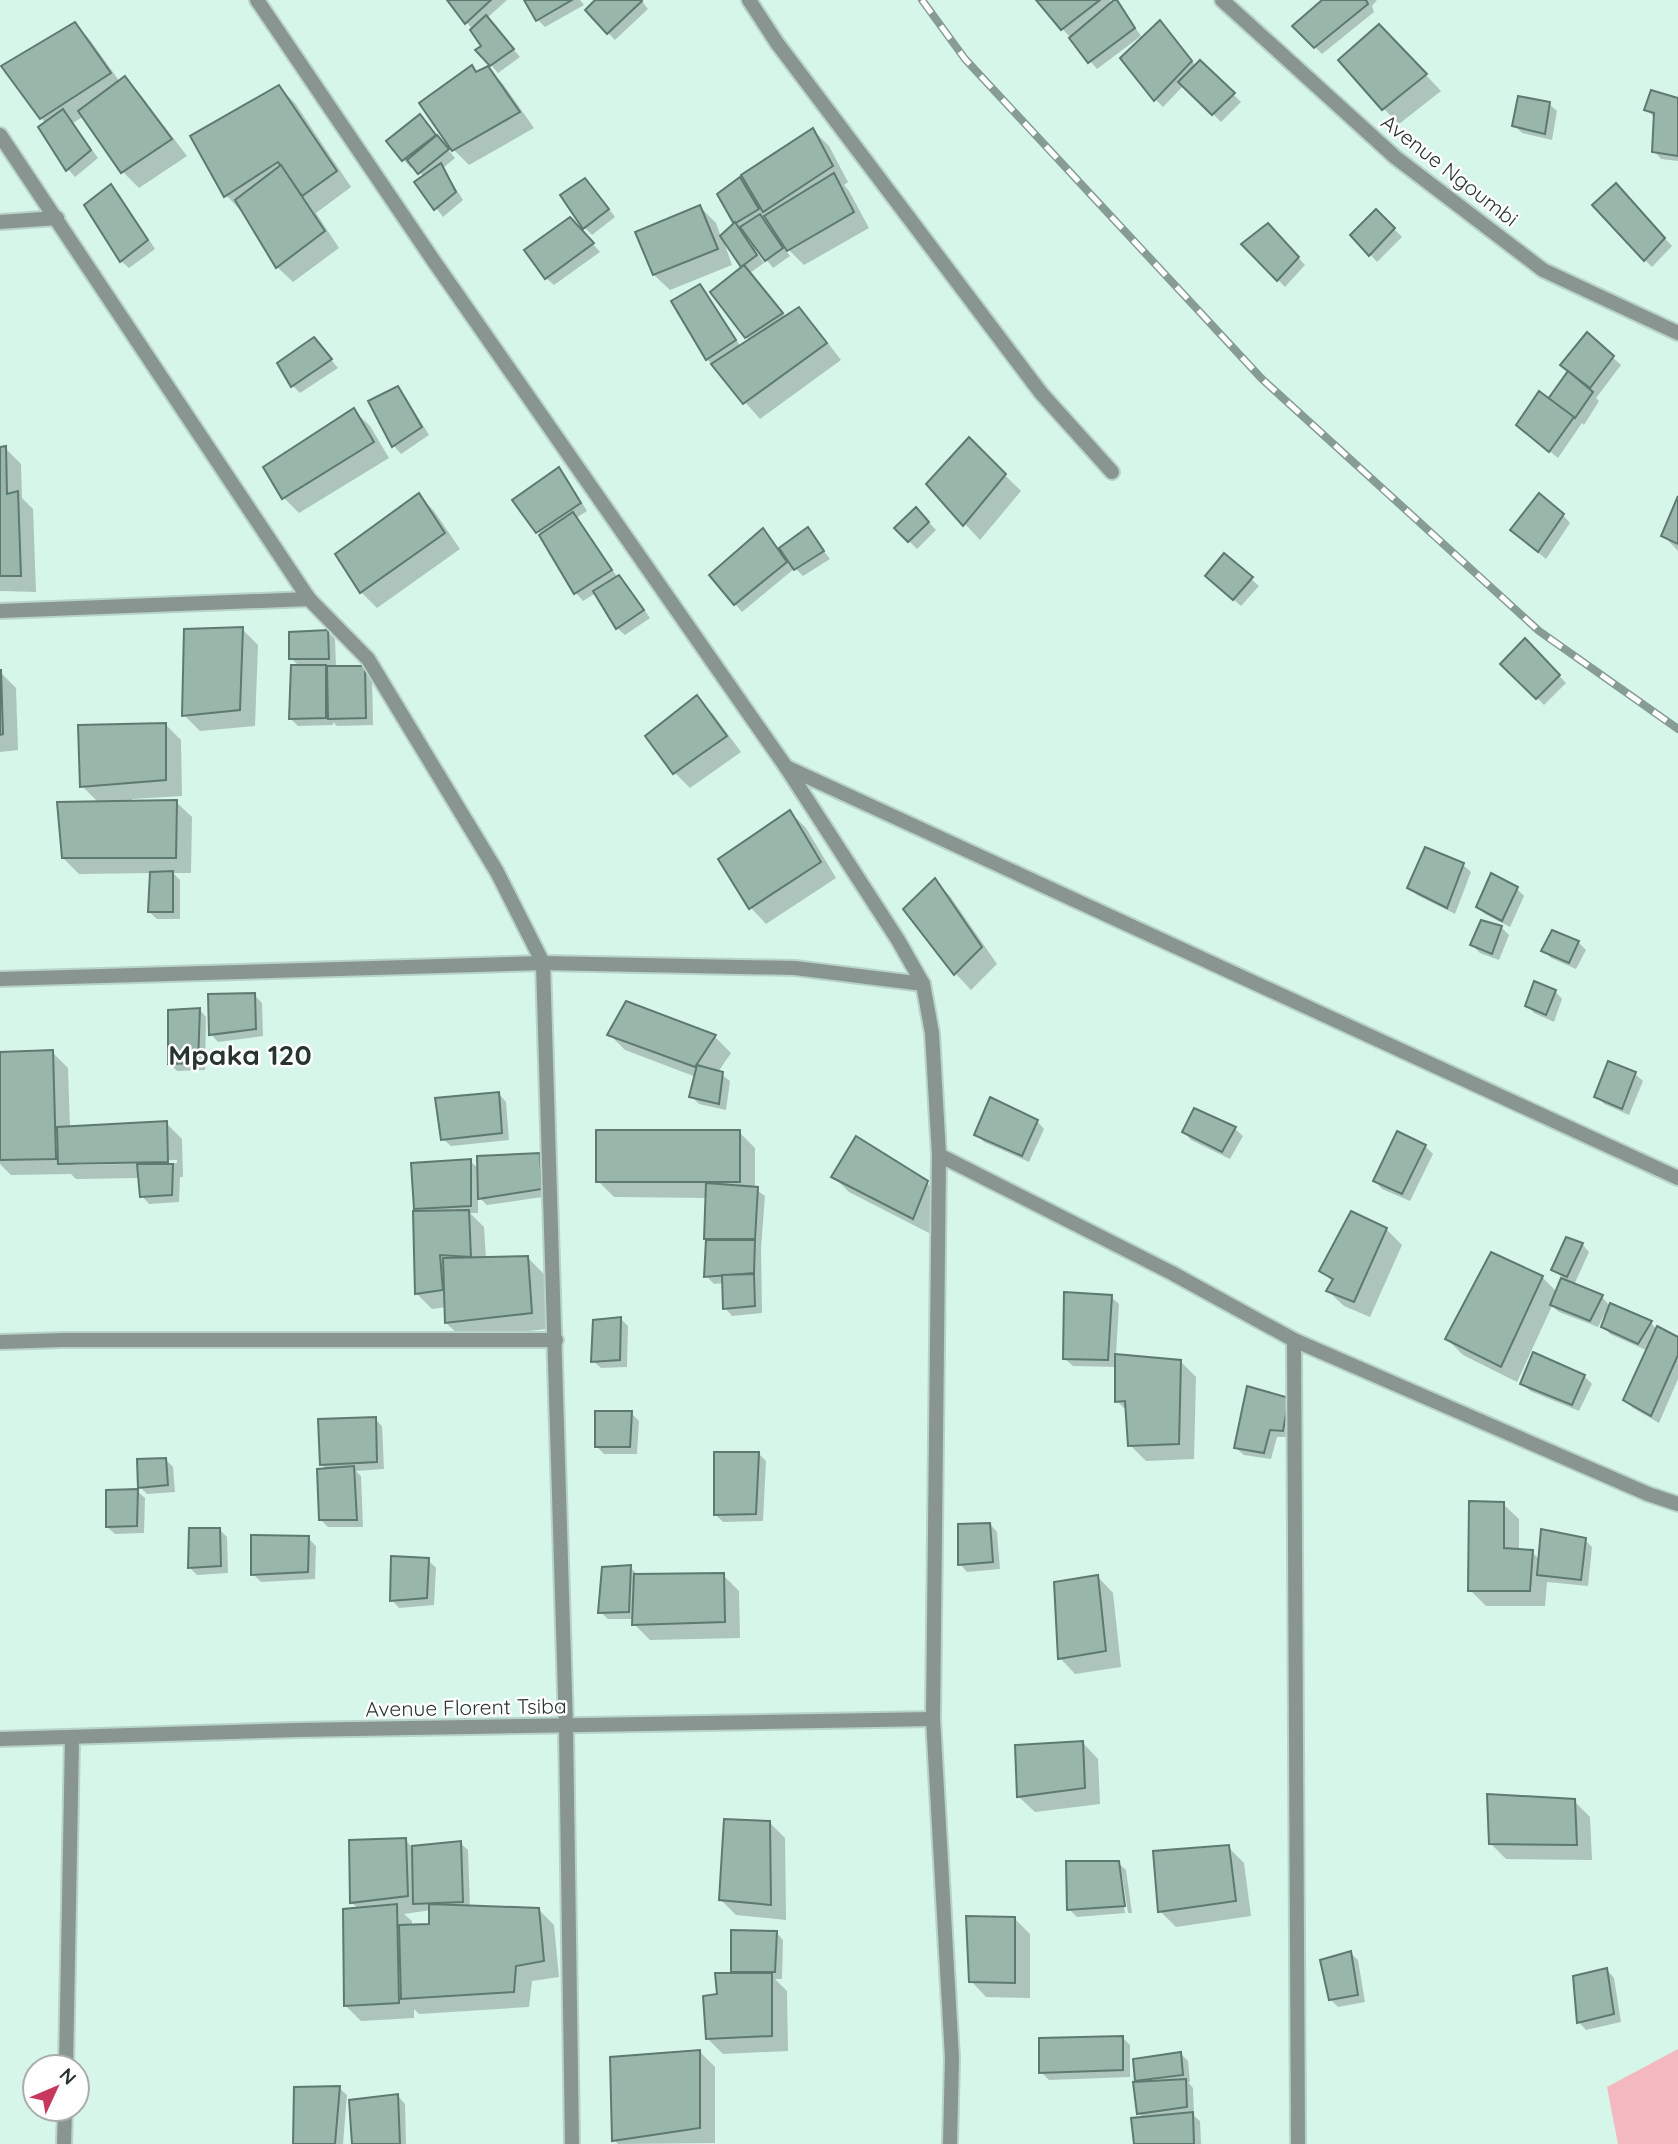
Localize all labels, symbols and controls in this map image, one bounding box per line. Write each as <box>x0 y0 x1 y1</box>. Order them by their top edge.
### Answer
street label: Avenue Ngoumbi <box>1376 108 1524 232</box>
district label: Mpaka 120 <box>168 1037 312 1072</box>
street label: Avenue Florent Tsiba <box>365 1692 567 1722</box>
north arrow <box>21 2053 91 2123</box>
text: N <box>55 2063 82 2090</box>

